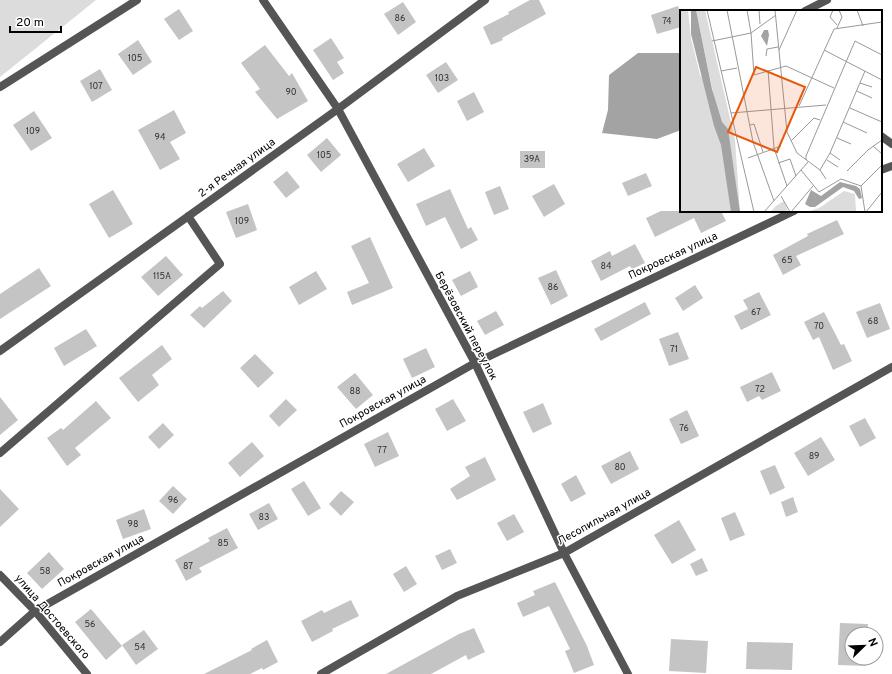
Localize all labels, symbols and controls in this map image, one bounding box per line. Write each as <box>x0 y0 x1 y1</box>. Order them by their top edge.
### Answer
scale bar <box>10 8 61 34</box>
inset map <box>680 10 882 212</box>
house number: 86 <box>395 13 405 24</box>
text: 20 m <box>16 15 44 31</box>
house number: 74 <box>662 16 672 27</box>
house number: 105 <box>128 53 142 64</box>
house number: 103 <box>435 73 449 84</box>
house number: 107 <box>89 81 103 92</box>
house number: 90 <box>285 87 297 98</box>
house number: 109 <box>26 126 40 137</box>
house number: 94 <box>155 132 166 143</box>
street label: 2-я Речная улица <box>196 135 278 201</box>
house number: 105 <box>317 150 331 161</box>
house number: 39А <box>524 154 540 165</box>
house number: 109 <box>235 216 249 227</box>
street label: Покровская улица <box>626 229 720 283</box>
house number: 65 <box>782 255 792 266</box>
house number: 84 <box>600 261 612 272</box>
street label: Берёзовский переулок <box>431 269 501 383</box>
house number: 115А <box>153 271 171 282</box>
house number: 86 <box>548 282 558 293</box>
house number: 67 <box>751 307 761 318</box>
house number: 68 <box>868 316 878 327</box>
house number: 70 <box>814 321 824 332</box>
house number: 71 <box>670 344 678 355</box>
street label: Покровская улица <box>337 372 429 432</box>
house number: 72 <box>755 384 765 395</box>
house number: 88 <box>350 386 361 397</box>
house number: 76 <box>679 423 689 434</box>
house number: 77 <box>377 445 387 456</box>
house number: 89 <box>809 451 819 462</box>
house number: 80 <box>614 462 626 473</box>
street label: Лесопильная улица <box>555 485 653 548</box>
house number: 96 <box>168 495 178 506</box>
house number: 83 <box>259 512 269 523</box>
house number: 98 <box>128 519 138 530</box>
street label: Покровская улица <box>55 531 147 591</box>
house number: 85 <box>217 538 229 549</box>
house number: 87 <box>183 561 193 572</box>
house number: 58 <box>39 566 51 577</box>
street label: улица Достоевского <box>11 572 93 662</box>
house number: 56 <box>85 619 95 630</box>
north arrow <box>844 626 884 666</box>
text: N <box>864 636 880 649</box>
house number: 54 <box>134 642 146 653</box>

